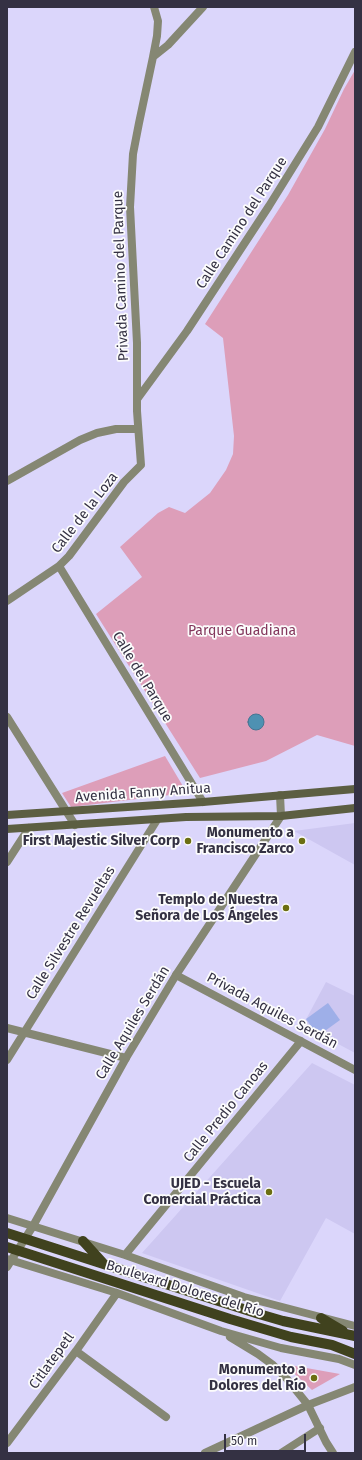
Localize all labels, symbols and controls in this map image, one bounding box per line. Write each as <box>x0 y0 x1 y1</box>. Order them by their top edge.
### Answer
street label: Calle Camino del Parque <box>193 154 291 292</box>
street label: Privada Camino del Parque <box>110 191 132 361</box>
street label: Calle de la Loza <box>48 469 122 557</box>
park label: Parque Guadiana <box>188 623 296 639</box>
street label: Calle del Parque <box>108 629 176 725</box>
street label: Avenida Fanny Anitua <box>75 780 211 806</box>
place label: Monumento a Francisco Zarco <box>197 825 294 858</box>
place label: First Majestic Silver Corp <box>23 833 180 849</box>
marker: First Majestic Silver Corp <box>183 836 193 846</box>
marker: Monumento a Francisco Zarco <box>297 836 307 846</box>
street label: Calle Silvestre Revueltas <box>23 863 119 1003</box>
place label: Templo de Nuestra Señora de Los Ángeles <box>135 892 278 924</box>
marker: Templo de Nuestra Señora de Los Ángeles <box>281 903 291 913</box>
street label: Calle Aquiles Serdán <box>92 963 174 1083</box>
street label: Privada Aquiles Serdán <box>204 969 340 1053</box>
street label: Calle Predio Canoas <box>180 1058 272 1166</box>
place label: UJED - Escuela Comercial Práctica <box>143 1176 261 1208</box>
marker: UJED - Escuela Comercial Práctica <box>264 1187 274 1197</box>
street label: Boulevard Dolores del Río <box>104 1257 266 1321</box>
street label: Citlatepetl <box>26 1329 78 1393</box>
place label: Monumento a Dolores del Río <box>209 1362 306 1394</box>
marker: Monumento a Dolores del Río <box>309 1373 319 1383</box>
scale bar <box>226 1426 308 1452</box>
text: 50 m <box>231 1434 257 1448</box>

